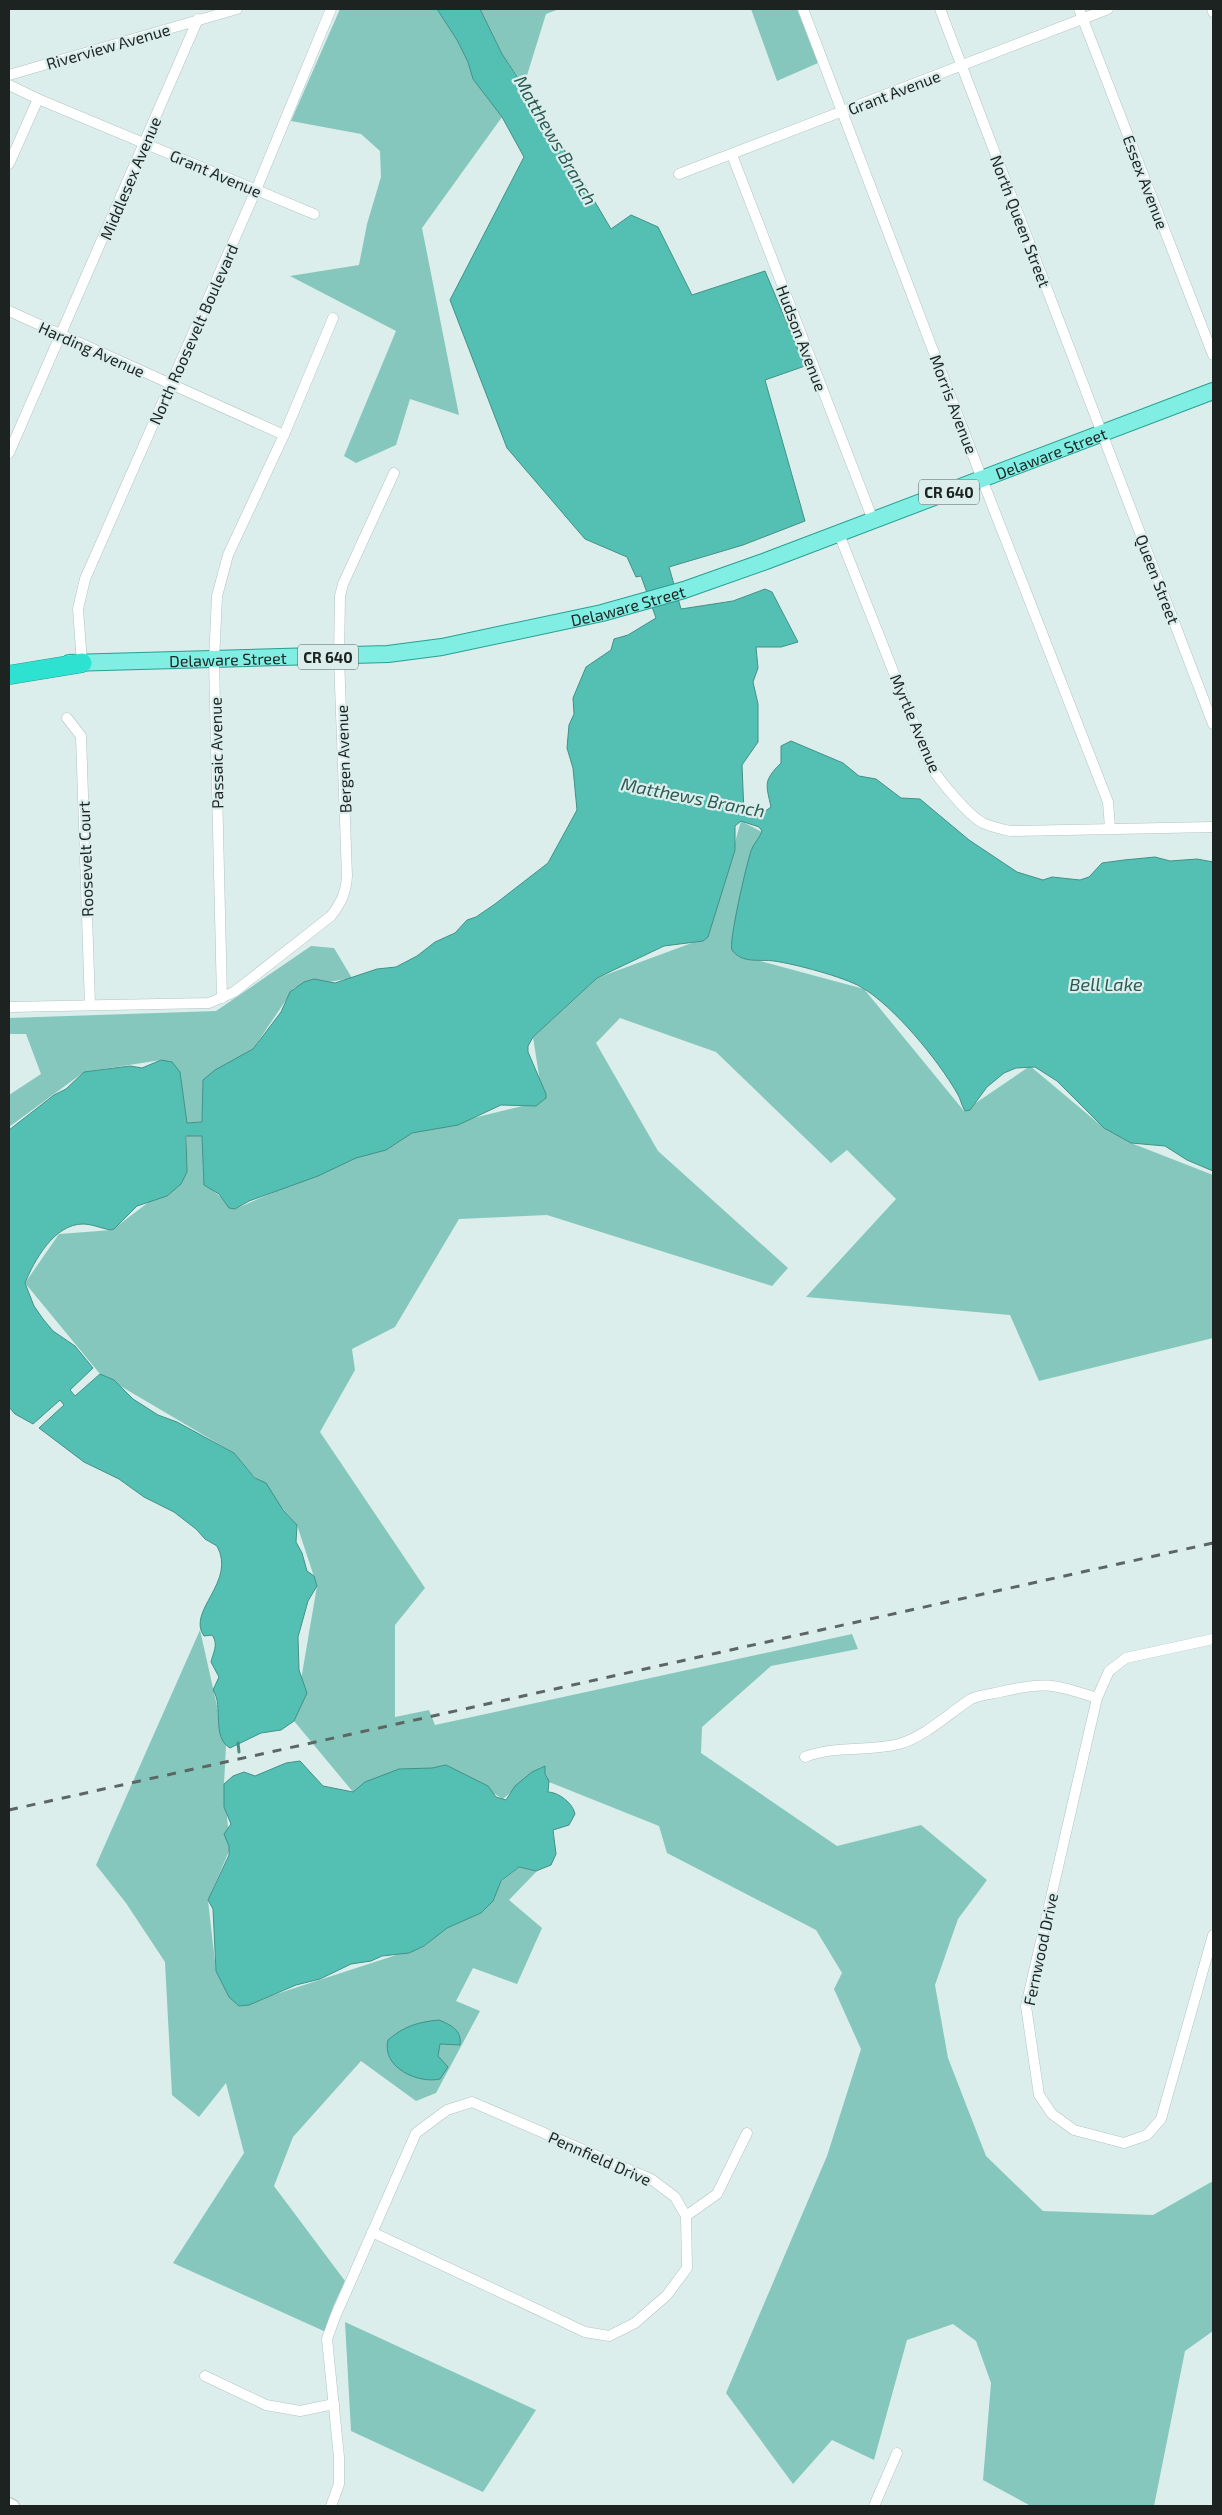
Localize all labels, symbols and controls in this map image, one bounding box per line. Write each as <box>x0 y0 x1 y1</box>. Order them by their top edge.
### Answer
street label: Riverview Avenue <box>44 19 172 73</box>
street label: Grant Avenue <box>845 66 943 118</box>
water label: Matthews Branch <box>510 71 602 209</box>
street label: Middlesex Avenue <box>96 114 164 242</box>
street label: Essex Avenue <box>1119 132 1173 232</box>
street label: Grant Avenue <box>167 145 265 201</box>
street label: North Queen Street <box>986 152 1055 290</box>
street label: North Roosevelt Boulevard <box>145 241 241 427</box>
street label: Hudson Avenue <box>773 282 831 394</box>
street label: Harding Avenue <box>36 317 148 381</box>
street label: Morris Avenue <box>926 352 982 456</box>
street label: Delaware Street <box>992 423 1109 482</box>
road number: CR 640 <box>919 480 979 504</box>
street label: Queen Street <box>1131 532 1184 627</box>
street label: Delaware Street <box>569 581 687 629</box>
road number: CR 640 <box>298 644 358 670</box>
street label: Delaware Street <box>169 647 287 670</box>
street label: Myrtle Avenue <box>887 671 945 775</box>
street label: Passaic Avenue <box>206 697 226 809</box>
street label: Bergen Avenue <box>332 704 354 814</box>
water label: Matthews Branch <box>619 772 767 822</box>
street label: Roosevelt Court <box>73 801 97 917</box>
water label: Bell Lake <box>1069 973 1143 995</box>
street label: Fernwood Drive <box>1019 1891 1061 2007</box>
street label: Pennfield Drive <box>546 2127 654 2189</box>

